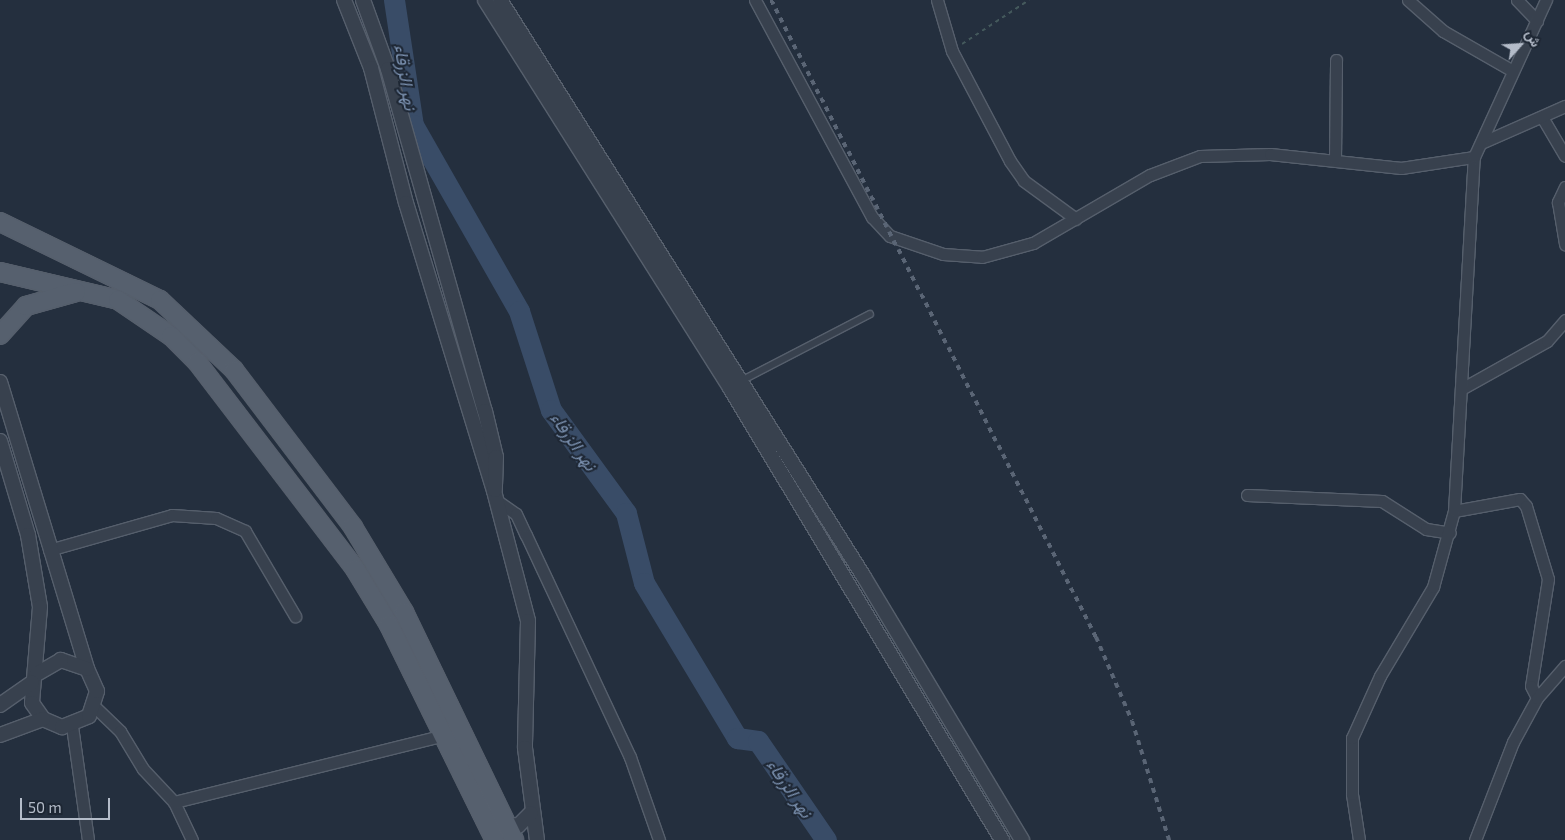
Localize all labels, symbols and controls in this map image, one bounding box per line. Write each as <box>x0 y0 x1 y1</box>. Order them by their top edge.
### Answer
north arrow <box>1495 20 1545 70</box>
text: ش <box>1523 27 1545 49</box>
water label: نهر الزرقاء <box>390 43 422 111</box>
water label: نهر الزرقاء <box>546 408 602 474</box>
water label: نهر الزرقاء <box>763 754 817 822</box>
scale bar <box>22 788 112 820</box>
text: 50 m <box>28 798 62 816</box>

